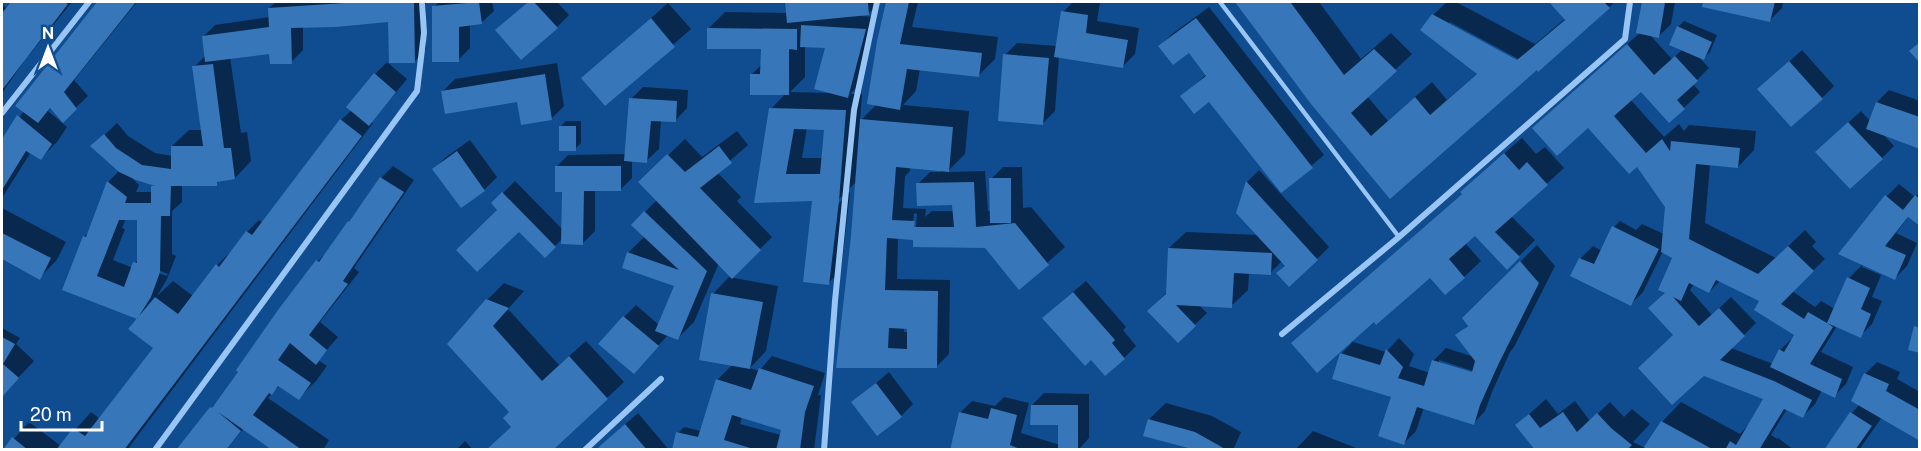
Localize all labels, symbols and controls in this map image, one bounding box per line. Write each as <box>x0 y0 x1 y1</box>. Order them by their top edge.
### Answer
north arrow <box>18 18 78 78</box>
text: N <box>42 24 54 43</box>
scale bar <box>21 394 102 432</box>
text: 20 m <box>30 404 72 425</box>

